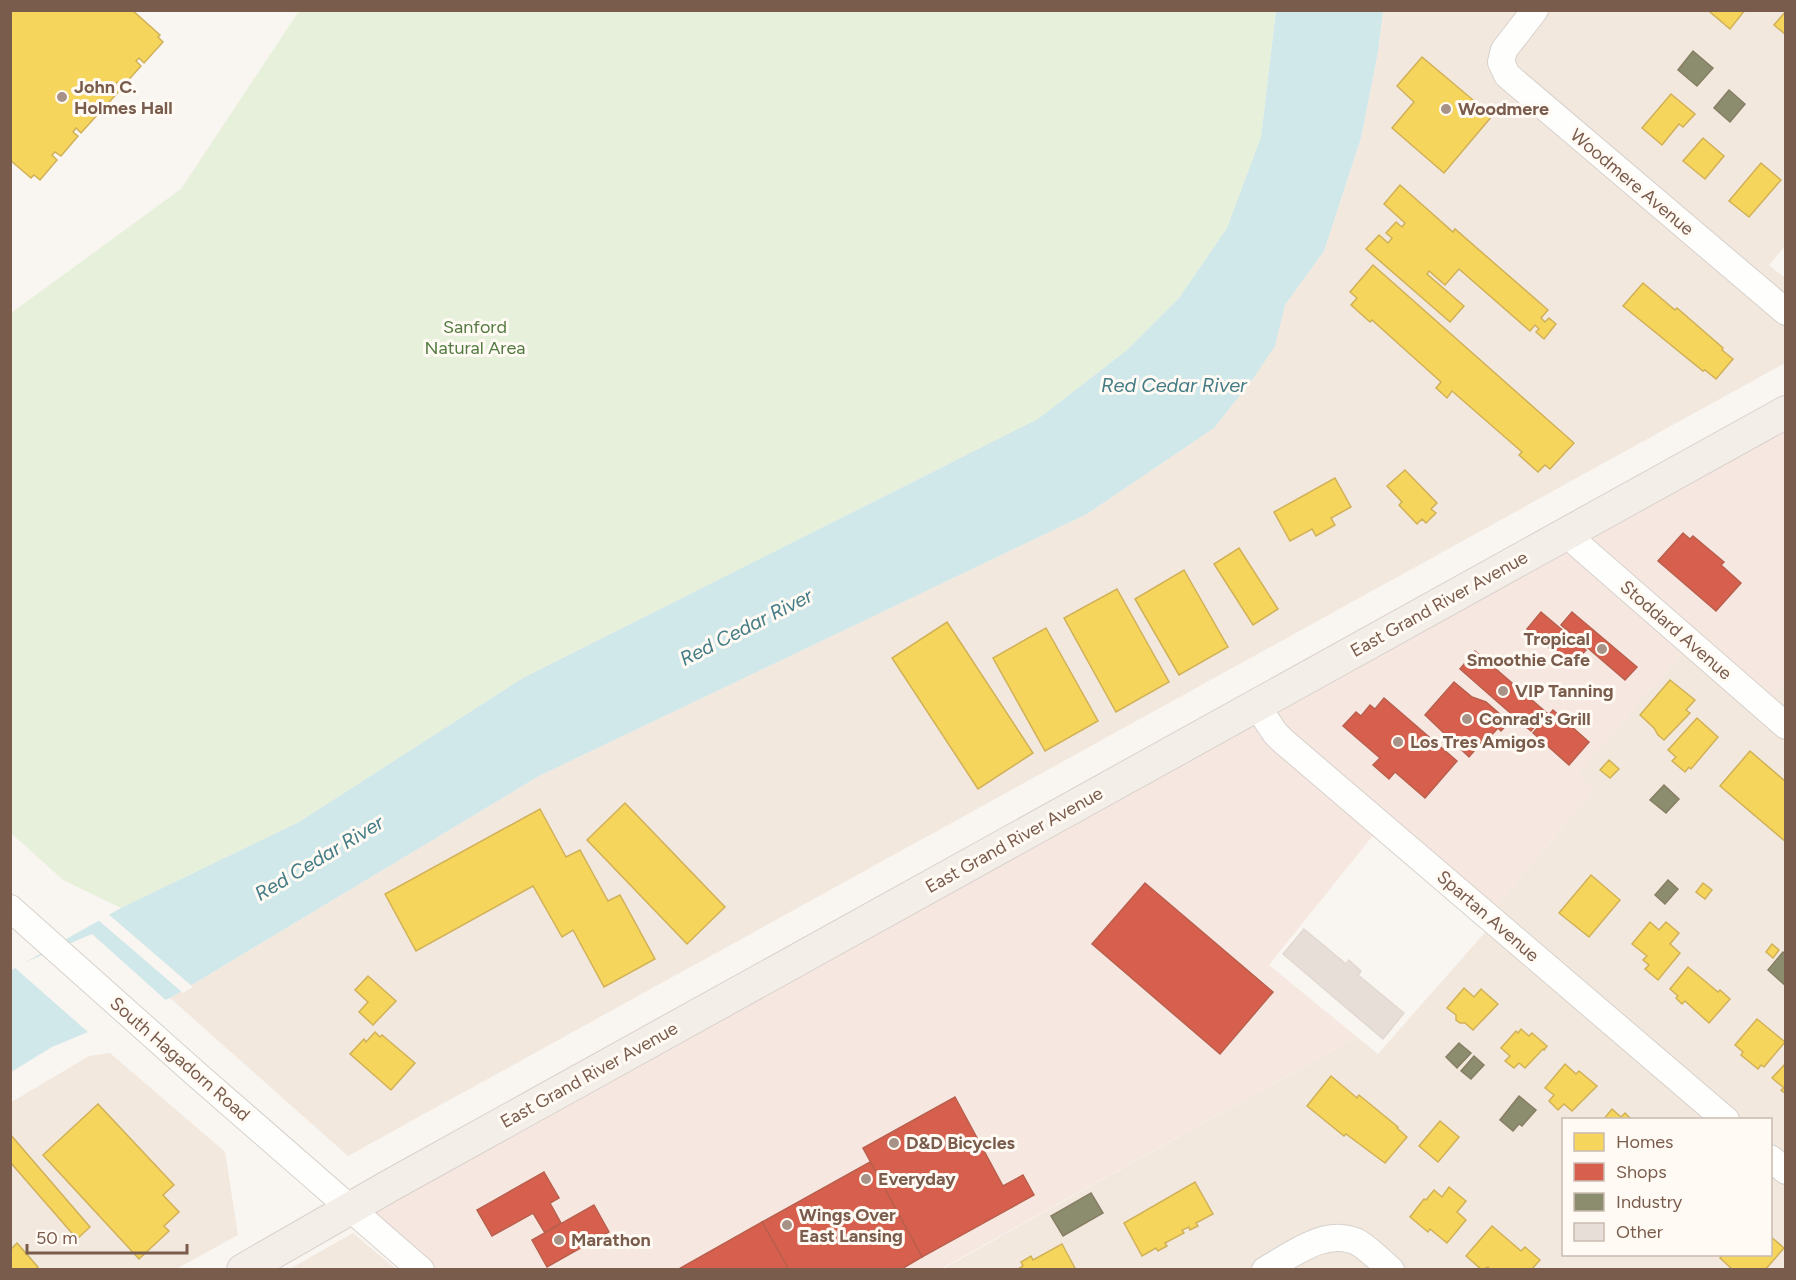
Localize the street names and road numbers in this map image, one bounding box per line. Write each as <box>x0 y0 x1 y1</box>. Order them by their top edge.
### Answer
street label: Woodmere Avenue <box>1566 124 1698 240</box>
street label: East Grand River Avenue <box>1347 546 1532 662</box>
street label: Stoddard Avenue <box>1616 576 1736 684</box>
street label: East Grand River Avenue <box>922 782 1107 898</box>
street label: Spartan Avenue <box>1432 866 1544 966</box>
street label: South Hagadorn Road <box>106 992 254 1126</box>
street label: East Grand River Avenue <box>497 1017 682 1133</box>

